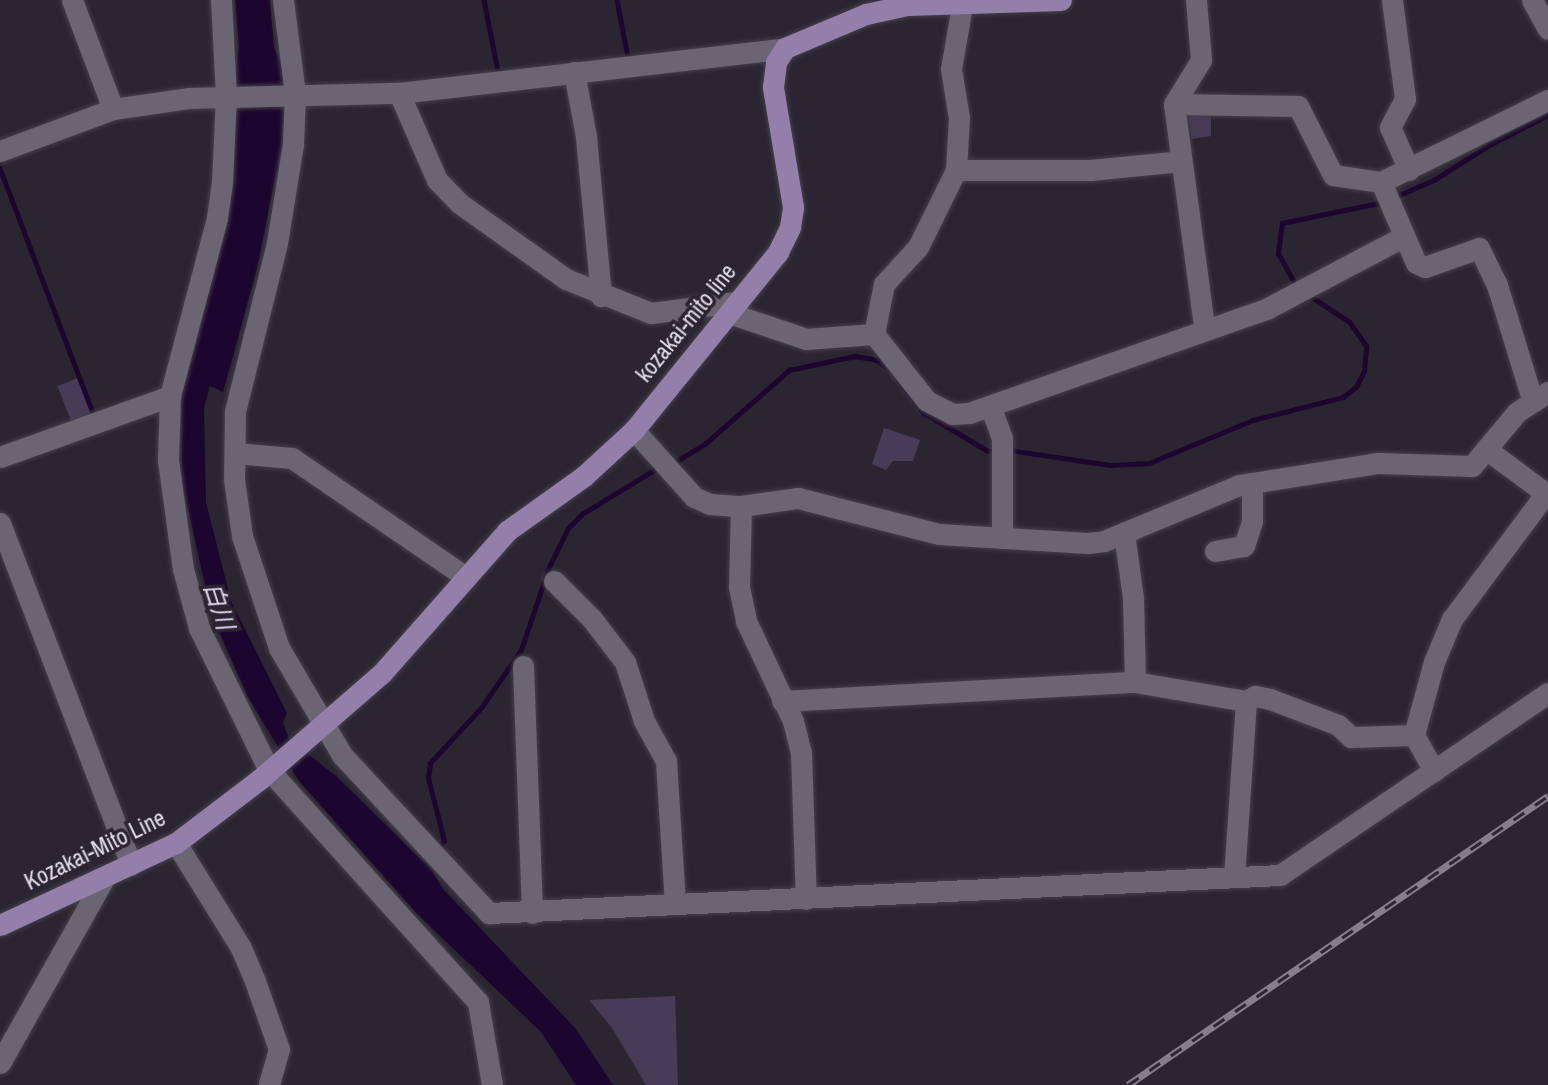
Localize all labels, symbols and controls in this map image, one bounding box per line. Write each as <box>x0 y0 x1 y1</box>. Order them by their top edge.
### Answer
street label: kozakai-mito line <box>630 259 742 387</box>
water label: 白川 <box>198 579 240 633</box>
street label: Kozakai-Mito Line <box>20 804 170 896</box>

